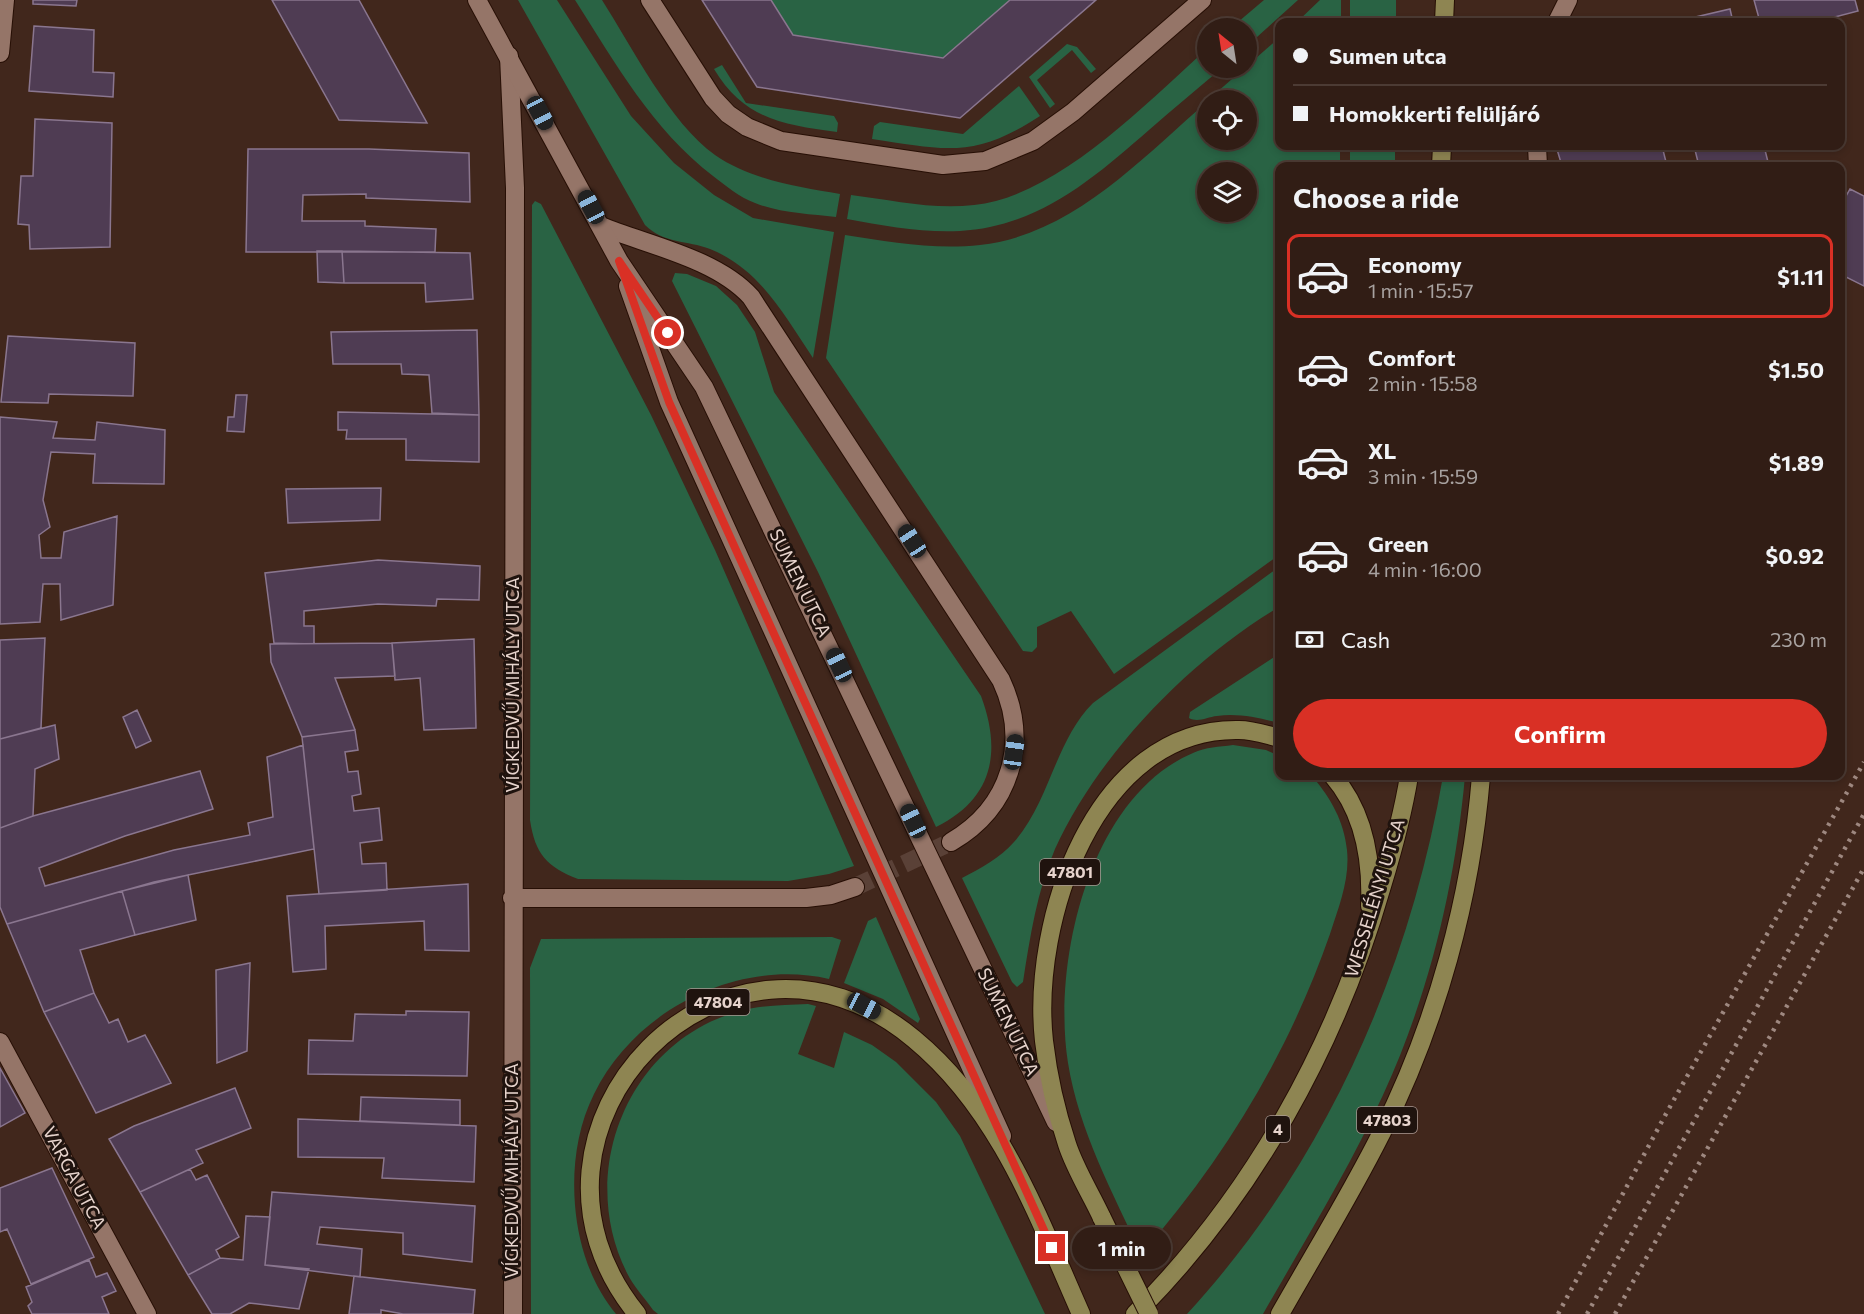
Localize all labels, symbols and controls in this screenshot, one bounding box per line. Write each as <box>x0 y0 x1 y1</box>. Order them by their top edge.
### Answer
north arrow <box>1197 18 1257 78</box>
map controls <box>1197 18 1257 222</box>
text: Sumen utca <box>1329 42 1446 69</box>
button: locate <box>1197 90 1257 150</box>
car <box>524 93 556 133</box>
text: Homokkerti felüljáró <box>1329 100 1540 127</box>
button: layers <box>1197 162 1257 222</box>
text: Choose a ride <box>1293 181 1459 214</box>
car <box>575 187 607 227</box>
icon: car <box>1296 249 1350 303</box>
text: Economy <box>1368 251 1462 278</box>
text: $1.11 <box>1777 263 1824 290</box>
text: 1 min · 15:57 <box>1368 278 1474 302</box>
route start <box>654 319 681 346</box>
icon: car <box>1296 342 1350 396</box>
text: Comfort <box>1368 344 1456 371</box>
text: $1.50 <box>1768 356 1824 383</box>
text: 2 min · 15:58 <box>1368 371 1478 395</box>
icon: car <box>1296 435 1350 489</box>
text: XL <box>1368 437 1396 464</box>
text: $1.89 <box>1769 449 1824 476</box>
text: 3 min · 15:59 <box>1368 464 1478 488</box>
car <box>895 521 929 561</box>
street label: SUMEN UTCA <box>765 525 836 640</box>
icon: car <box>1296 528 1350 582</box>
text: Green <box>1368 530 1429 557</box>
text: $0.92 <box>1766 542 1824 569</box>
text: 4 min · 16:00 <box>1368 557 1482 581</box>
street label: VÍGKEDVŰ MIHÁLY UTCA <box>501 577 523 793</box>
icon: cash <box>1293 623 1326 656</box>
text: Cash <box>1341 626 1390 653</box>
text: 230 m <box>1770 627 1827 651</box>
car <box>823 645 855 685</box>
button: Confirm <box>1293 699 1827 768</box>
car <box>1003 733 1025 771</box>
car <box>897 801 929 841</box>
street label: WESSELÉNYI UTCA <box>1339 816 1409 980</box>
road number: 47801 <box>1040 859 1100 885</box>
street label: SUMEN UTCA <box>973 964 1044 1079</box>
road number: 47804 <box>686 989 750 1015</box>
car <box>844 990 884 1022</box>
street label: VÍGKEDVŰ MIHÁLY UTCA <box>500 1063 522 1279</box>
road number: 47803 <box>1357 1107 1417 1133</box>
road number: 4 <box>1266 1116 1290 1142</box>
street label: VARGA UTCA <box>39 1122 111 1233</box>
callout: 1 min <box>1073 1227 1172 1269</box>
route end <box>1038 1234 1065 1261</box>
text: 1 min <box>1098 1236 1145 1260</box>

